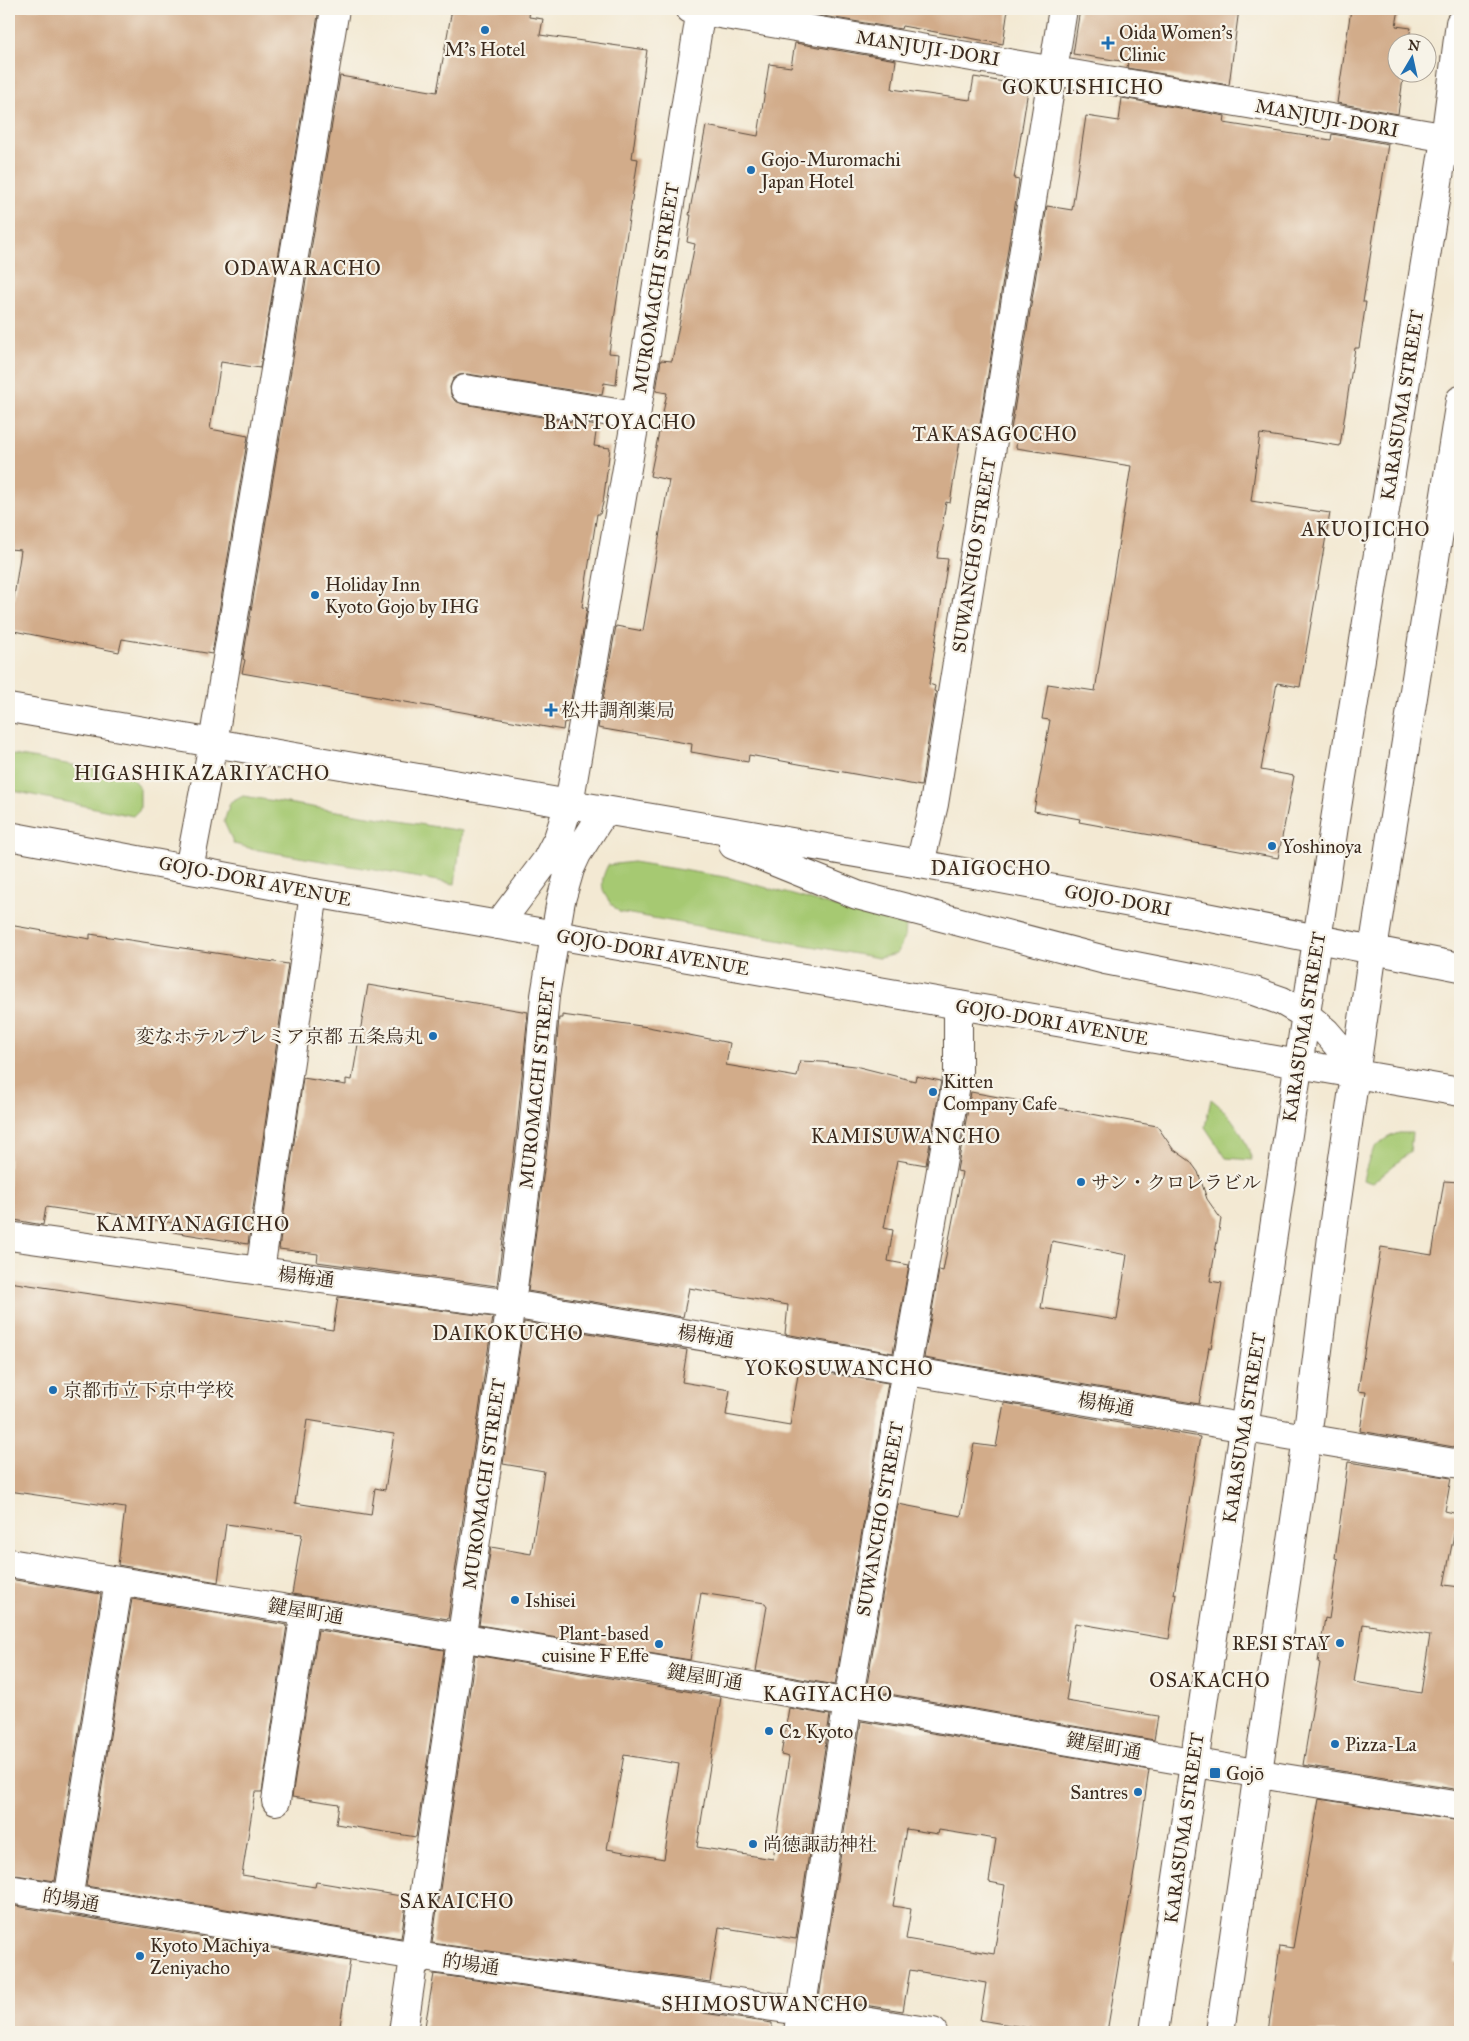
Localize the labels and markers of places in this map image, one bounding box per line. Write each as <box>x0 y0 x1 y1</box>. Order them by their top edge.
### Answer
place label: Oida Women's Clinic <box>1119 21 1233 66</box>
marker: M's Hotel <box>479 24 491 36</box>
marker: Oida Women's Clinic <box>1101 36 1115 50</box>
place label: M's Hotel <box>445 38 526 61</box>
place label: Gojo-Muromachi Japan Hotel <box>759 148 901 194</box>
marker: Gojo-Muromachi Japan Hotel <box>745 164 757 176</box>
place label: Holiday Inn Kyoto Gojo by IHG <box>325 573 479 618</box>
marker: Holiday Inn Kyoto Gojo by IHG <box>309 589 321 601</box>
place label: 松井調剤薬局 <box>561 699 675 722</box>
marker: 松井調剤薬局 <box>545 704 557 716</box>
place label: Yoshinoya <box>1282 835 1363 858</box>
marker: Yoshinoya <box>1266 840 1278 852</box>
place label: 変なホテルプレミア京都 五条烏丸 <box>136 1025 423 1048</box>
marker: 変なホテルプレミア京都 五条烏丸 <box>427 1030 439 1042</box>
place label: Kitten Company Cafe <box>943 1070 1057 1115</box>
marker: Kitten Company Cafe <box>927 1086 939 1098</box>
place label: サン・クロレラビル <box>1091 1171 1261 1194</box>
marker: サン・クロレラビル <box>1075 1176 1087 1188</box>
place label: 京都市立下京中学校 <box>63 1379 234 1402</box>
marker: 京都市立下京中学校 <box>47 1384 59 1396</box>
place label: Ishisei <box>525 1589 576 1612</box>
marker: Ishisei <box>509 1594 521 1606</box>
place label: Plant-based cuisine F Effe <box>542 1622 649 1667</box>
place label: RESI STAY <box>1232 1632 1331 1655</box>
marker: RESI STAY <box>1334 1637 1346 1649</box>
marker: Plant-based cuisine F Effe <box>653 1638 665 1650</box>
place label: C2 Kyoto <box>779 1720 853 1743</box>
marker: C2 Kyoto <box>763 1725 775 1737</box>
place label: Pizza-La <box>1345 1733 1418 1756</box>
marker: Pizza-La <box>1329 1738 1341 1750</box>
place label: Gojō <box>1226 1762 1264 1785</box>
marker: Gojō <box>1208 1766 1222 1780</box>
place label: Santres <box>1070 1781 1128 1804</box>
marker: Santres <box>1132 1786 1144 1798</box>
place label: 尚徳諏訪神社 <box>763 1833 877 1856</box>
marker: 尚徳諏訪神社 <box>747 1838 759 1850</box>
place label: Kyoto Machiya Zeniyacho <box>150 1934 271 1979</box>
marker: Kyoto Machiya Zeniyacho <box>134 1950 146 1962</box>

